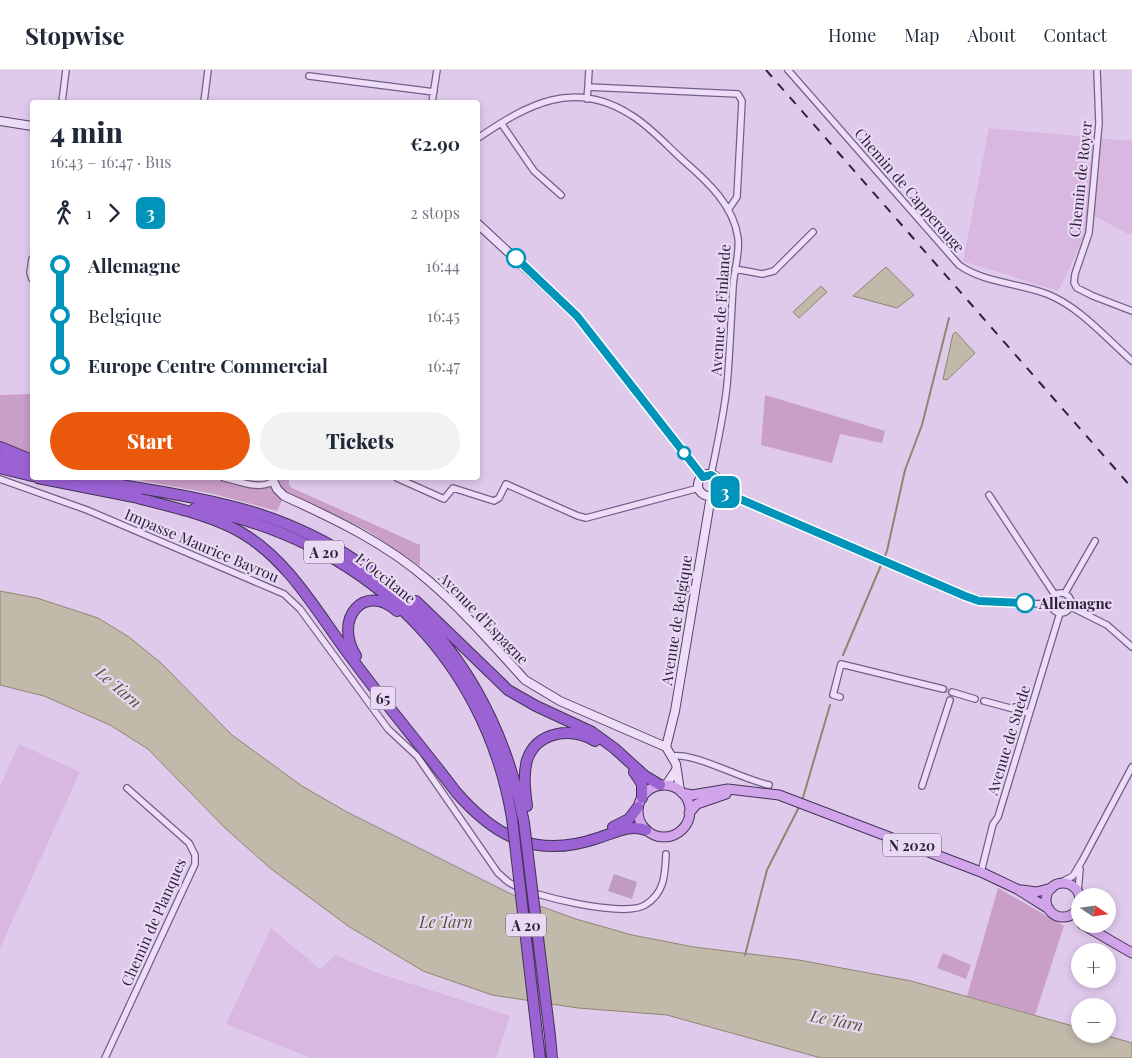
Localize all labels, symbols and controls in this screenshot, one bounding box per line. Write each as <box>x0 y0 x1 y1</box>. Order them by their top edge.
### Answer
text: Stopwise <box>25 19 125 51</box>
text: Home <box>828 23 876 47</box>
text: Map <box>904 23 939 47</box>
text: About <box>967 23 1016 47</box>
text: Contact <box>1044 23 1107 47</box>
text: 4 min <box>50 113 123 150</box>
street label: Chemin de Royer <box>1064 120 1096 238</box>
street label: Chemin de Capperouge <box>850 124 970 256</box>
text: €2.90 <box>410 130 460 156</box>
text: 16:43 – 16:47 · Bus <box>50 151 171 172</box>
icon: walk <box>50 199 78 227</box>
icon: forward <box>100 199 128 227</box>
text: 3 <box>146 201 155 225</box>
text: 1 <box>86 202 92 223</box>
text: 2 stops <box>410 202 460 223</box>
street label: Avenue de Finlande <box>705 243 735 378</box>
unlabelled marker <box>506 248 526 268</box>
text: Allemagne <box>88 252 181 278</box>
text: 16:44 <box>426 255 460 276</box>
text: Belgique <box>88 302 162 328</box>
text: 16:45 <box>427 305 460 326</box>
text: Europe Centre Commercial <box>88 352 328 378</box>
text: 16:47 <box>427 355 460 376</box>
button: Start <box>50 412 250 470</box>
button: Tickets <box>260 412 460 470</box>
unlabelled marker <box>677 446 691 460</box>
line badge: 3 <box>709 476 741 508</box>
text: 3 <box>721 480 729 504</box>
street label: Impasse Maurice Bayrou <box>122 503 282 587</box>
road number: A 20 <box>304 541 344 564</box>
street label: L'Occitane <box>352 548 420 608</box>
street label: Avenue de Belgique <box>656 553 696 688</box>
street label: Avenue d'Espagne <box>434 567 533 669</box>
marker: Allemagne <box>1015 593 1035 613</box>
place label: Allemagne <box>1038 593 1113 613</box>
water label: Le Tarn <box>91 661 146 712</box>
street label: Avenue de Suède <box>981 683 1034 798</box>
road number: 65 <box>370 686 396 710</box>
road number: N 2020 <box>883 834 941 856</box>
street label: Chemin de Planques <box>116 855 190 989</box>
north arrow <box>1071 888 1116 932</box>
map controls <box>1071 888 1116 1043</box>
water label: Le Tarn <box>418 911 473 932</box>
road number: A 20 <box>506 914 546 936</box>
button: + <box>1071 943 1116 988</box>
button: − <box>1071 998 1116 1043</box>
water label: Le Tarn <box>808 1004 865 1035</box>

